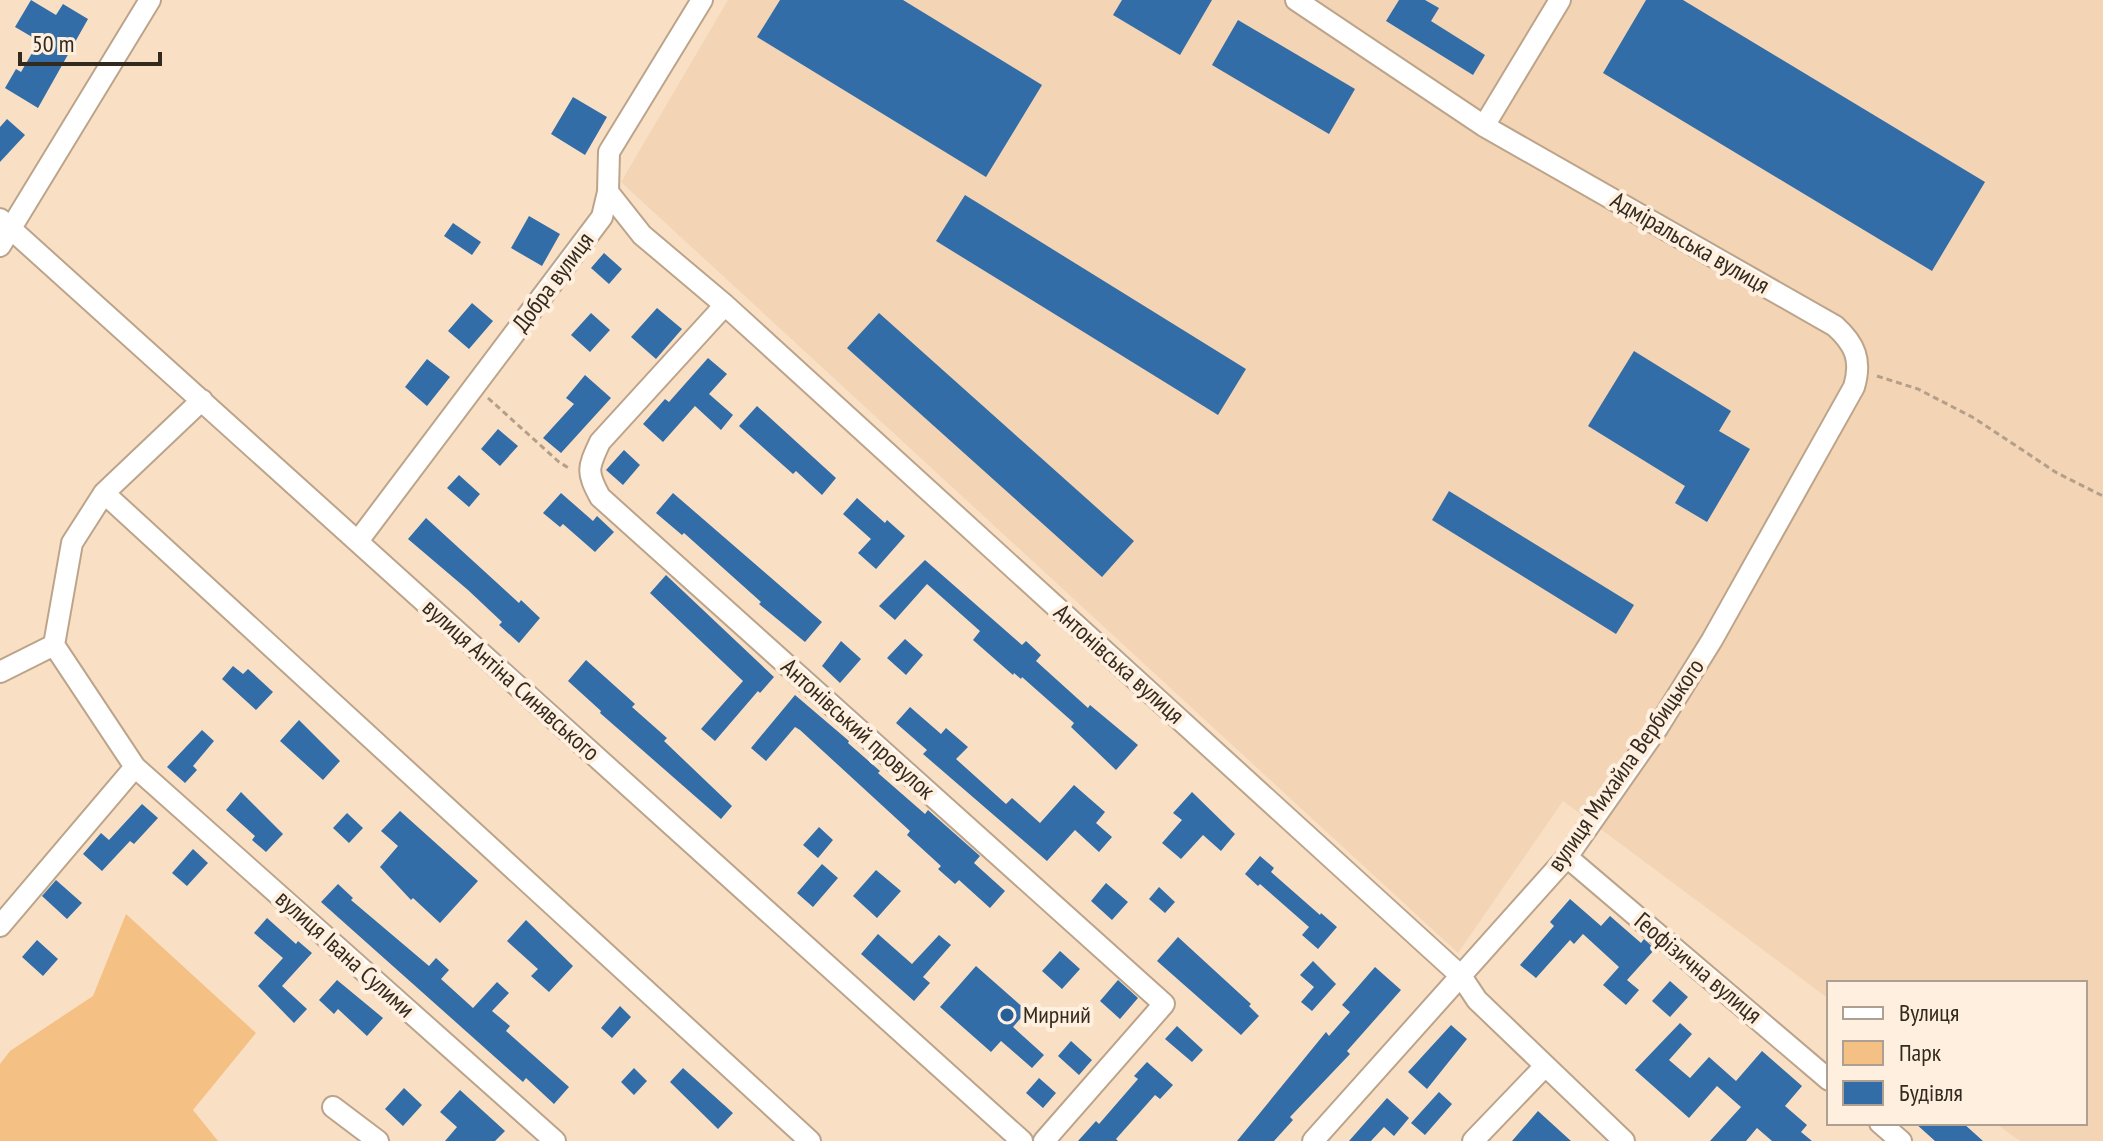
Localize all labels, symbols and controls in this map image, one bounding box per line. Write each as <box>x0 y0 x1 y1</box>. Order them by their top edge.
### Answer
scale bar <box>20 16 160 66</box>
text: 50 m <box>32 28 74 59</box>
street label: Адміральська вулиця <box>1605 185 1775 301</box>
street label: Добра вулиця <box>505 226 600 338</box>
street label: вулиця Антіна Синявського <box>416 592 606 767</box>
street label: Антонівська вулиця <box>1048 597 1191 730</box>
street label: Антонівський провулок <box>775 651 942 806</box>
street label: вулиця Михайла Вербицького <box>1540 652 1711 877</box>
street label: вулиця Івана Сулими <box>269 883 421 1024</box>
street label: Геофізична вулиця <box>1628 905 1768 1030</box>
legend <box>1827 981 2087 1125</box>
text: Вулиця <box>1899 997 1959 1028</box>
place label: Мирний <box>1023 999 1091 1030</box>
marker: Мирний <box>998 1006 1016 1024</box>
text: Парк <box>1899 1037 1942 1068</box>
text: Будівля <box>1899 1077 1963 1108</box>

